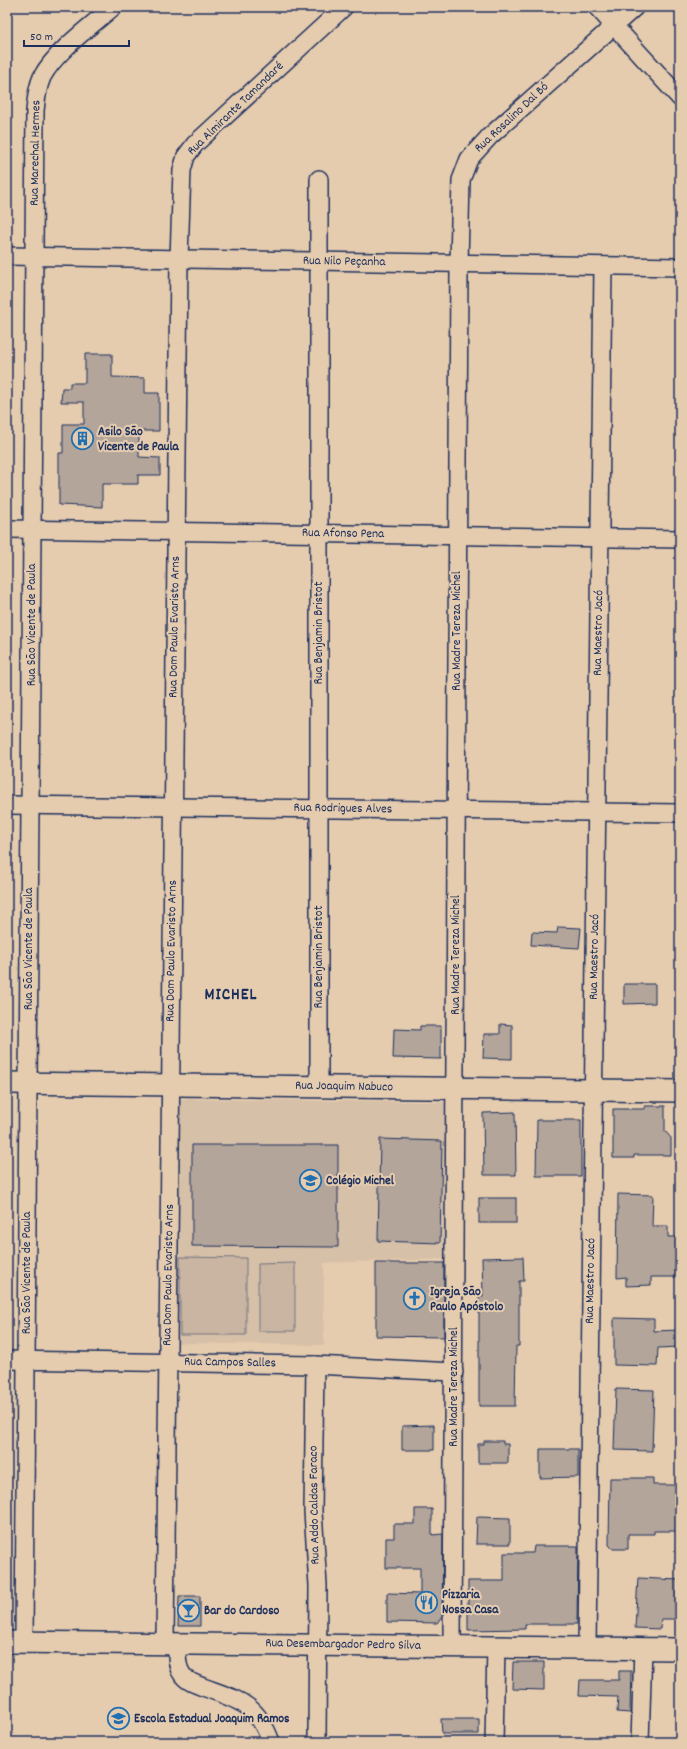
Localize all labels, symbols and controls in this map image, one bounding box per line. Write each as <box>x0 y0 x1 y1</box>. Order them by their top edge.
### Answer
scale bar <box>24 22 129 48</box>
text: 50 m <box>30 29 53 46</box>
street label: Rua Almirante Tamandaré <box>183 57 289 160</box>
street label: Rua Rosalino Dal Bó <box>471 78 554 158</box>
street label: Rua Marechal Hermes <box>26 100 46 206</box>
street label: Rua Nilo Peçanha <box>303 252 386 272</box>
place label: Asilo São Vicente de Paula <box>98 423 180 457</box>
building icon: Asilo São Vicente de Paula <box>70 426 96 452</box>
street label: Rua Afonso Pena <box>302 524 385 544</box>
street label: Rua Dom Paulo Evaristo Arns <box>164 556 186 698</box>
street label: Rua São Vicente de Paula <box>23 563 42 686</box>
street label: Rua Madre Tereza Michel <box>448 571 467 691</box>
street label: Rua Benjamin Bristot <box>310 581 329 684</box>
street label: Rua Maestro Jacó <box>589 590 609 676</box>
street label: Rua Rodrigues Alves <box>293 799 393 819</box>
street label: Rua Dom Paulo Evaristo Arns <box>161 880 183 1022</box>
street label: Rua São Vicente de Paula <box>20 887 39 1010</box>
street label: Rua Madre Tereza Michel <box>447 895 466 1015</box>
street label: Rua Benjamin Bristot <box>310 905 329 1008</box>
street label: Rua Maestro Jacó <box>585 914 605 1000</box>
district label: MICHEL <box>204 984 258 1008</box>
street label: Rua Joaquim Nabuco <box>295 1077 393 1097</box>
school or university icon: Colégio Michel <box>297 1168 323 1194</box>
place label: Colégio Michel <box>326 1172 395 1191</box>
street label: Rua Dom Paulo Evaristo Arns <box>158 1204 180 1346</box>
street label: Rua São Vicente de Paula <box>18 1211 37 1334</box>
street label: Rua Maestro Jacó <box>581 1238 601 1324</box>
place label: Igreja São Paulo Apóstolo <box>430 1283 503 1317</box>
church icon: Igreja São Paulo Apóstolo <box>402 1286 428 1312</box>
street label: Rua Madre Tereza Michel <box>445 1327 464 1447</box>
street label: Rua Campos Salles <box>184 1353 276 1373</box>
street label: Rua Addo Caldas Faraco <box>304 1445 326 1565</box>
place label: Pizzaria Nossa Casa <box>442 1586 499 1620</box>
restaurant icon: Pizzaria Nossa Casa <box>413 1589 439 1615</box>
bar icon: Bar do Cardoso <box>176 1598 202 1624</box>
place label: Bar do Cardoso <box>204 1602 280 1621</box>
street label: Rua Desembargador Pedro Silva <box>265 1634 422 1656</box>
school or university icon: Escola Estadual Joaquim Ramos <box>106 1706 132 1732</box>
place label: Escola Estadual Joaquim Ramos <box>134 1710 290 1729</box>

